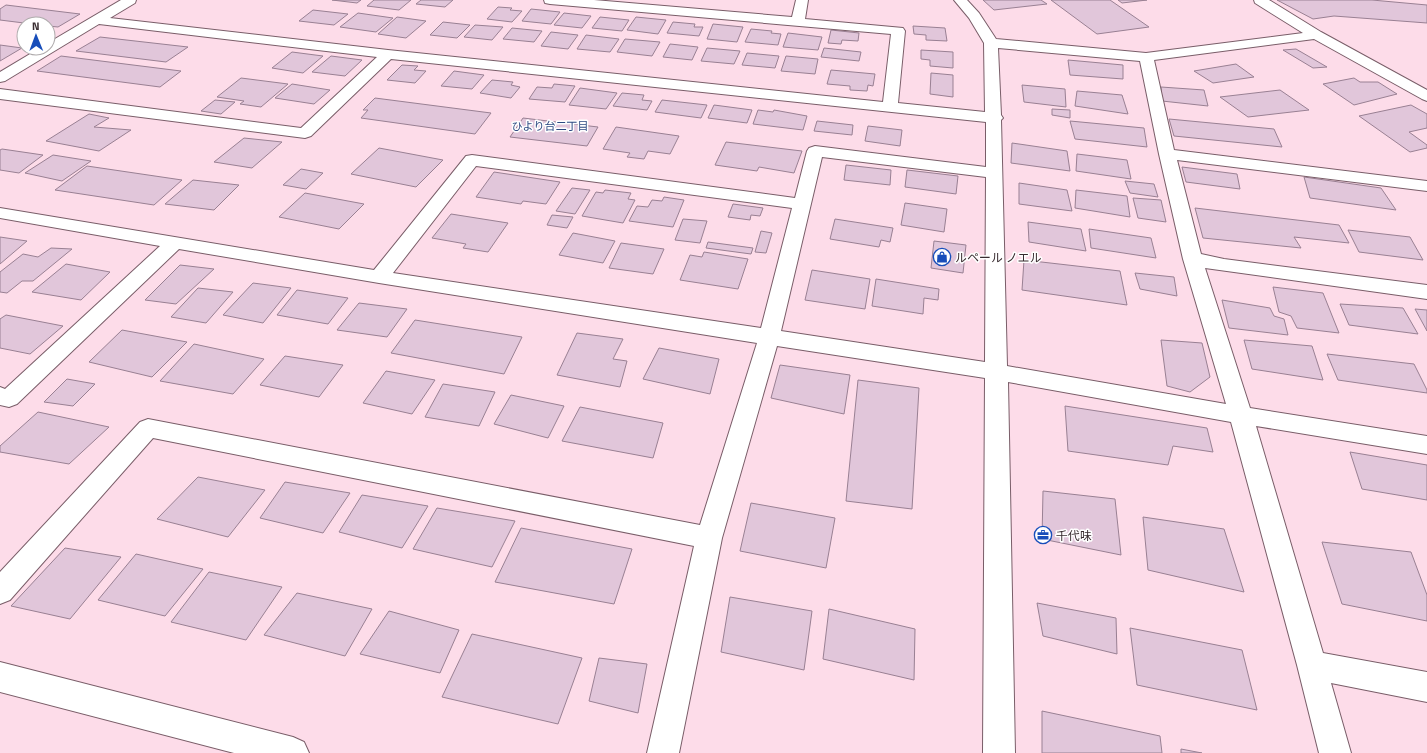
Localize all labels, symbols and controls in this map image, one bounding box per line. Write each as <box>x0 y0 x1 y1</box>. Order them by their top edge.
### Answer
north arrow <box>16 16 56 56</box>
text: N <box>32 18 40 34</box>
district label: ひより台二丁目 <box>512 118 588 134</box>
shop icon: ルペール ノエル <box>932 247 952 267</box>
place label: ルペール ノエル <box>955 248 1042 267</box>
office icon: 千代味 <box>1033 525 1053 545</box>
place label: 千代味 <box>1056 526 1092 545</box>

